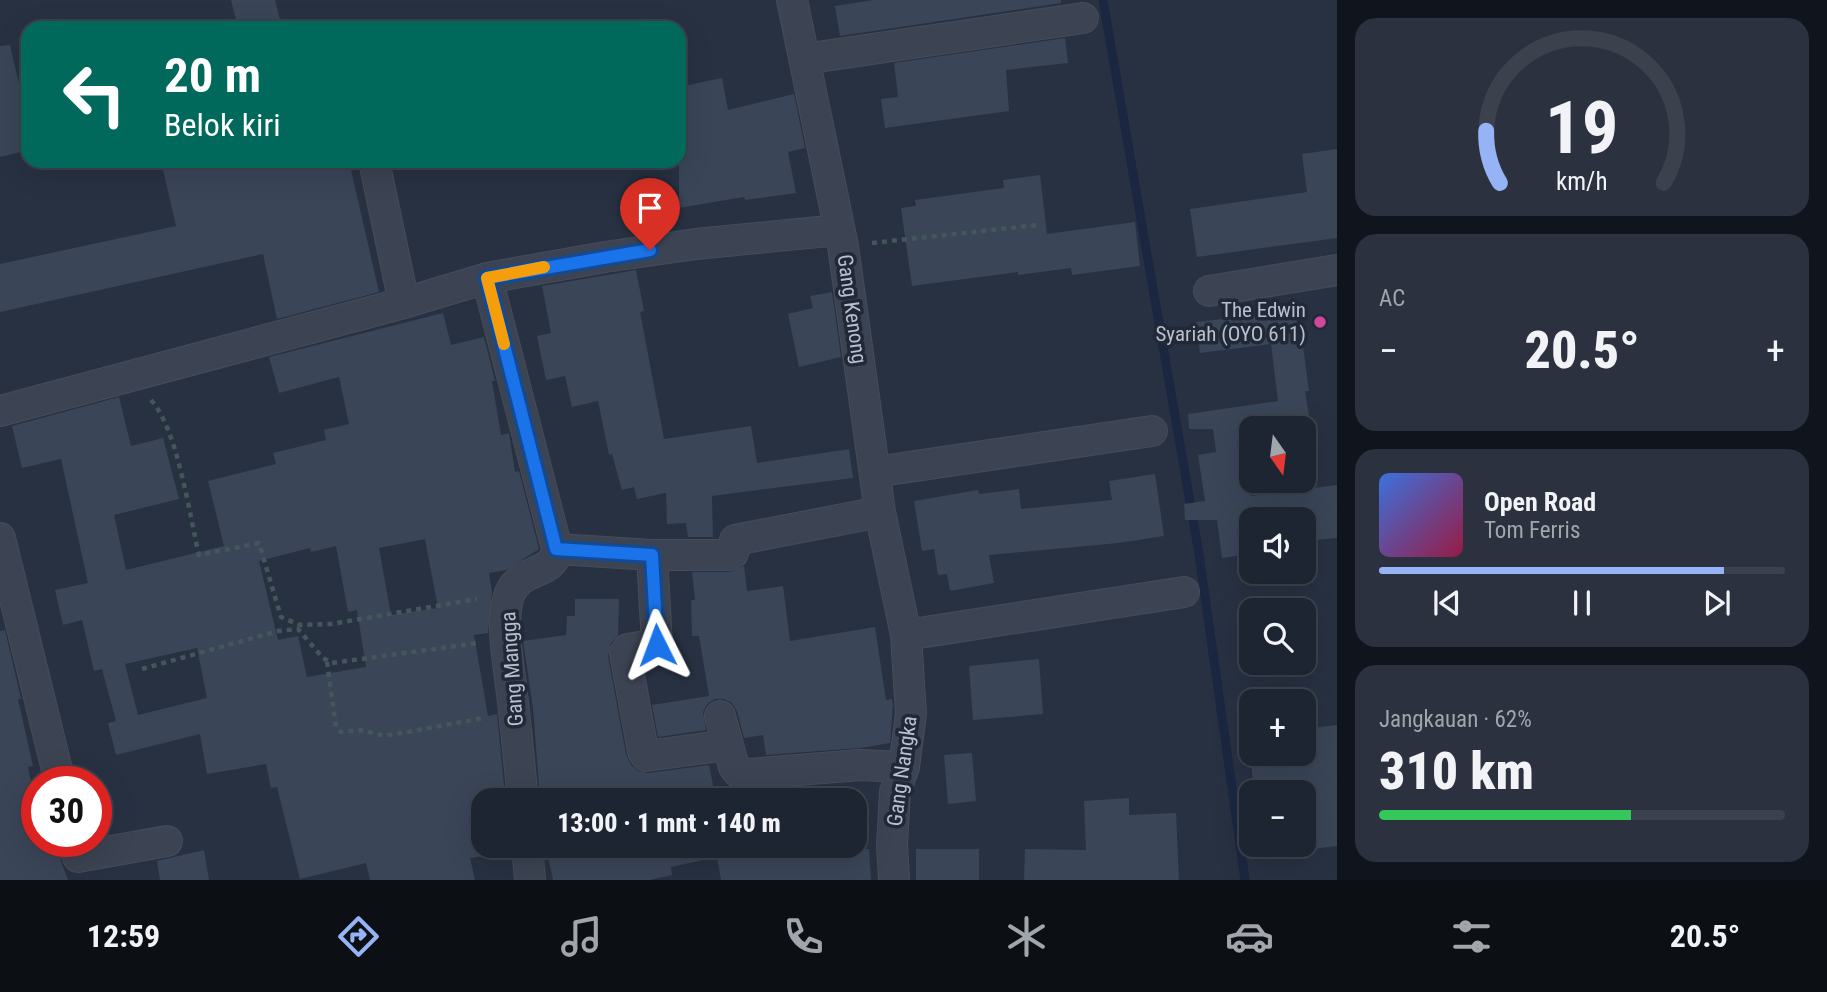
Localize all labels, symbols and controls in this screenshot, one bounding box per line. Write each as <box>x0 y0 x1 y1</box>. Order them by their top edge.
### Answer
text: 20 m <box>164 47 261 104</box>
icon: left <box>49 49 140 140</box>
text: 19 <box>1545 85 1619 171</box>
text: Belok kiri <box>164 106 281 144</box>
text: km/h <box>1556 167 1608 196</box>
pin <box>620 178 680 250</box>
icon: arrive <box>631 189 669 227</box>
street label: Gang Kenong <box>832 253 872 365</box>
text: AC <box>1379 285 1405 312</box>
place label: The Edwin Syariah (OYO 611) <box>1155 298 1306 346</box>
marker: The Edwin Syariah (OYO 611) <box>1312 314 1328 330</box>
text: 20.5° <box>1524 320 1640 381</box>
text: − <box>1379 329 1398 373</box>
text: + <box>1766 329 1785 373</box>
north arrow <box>1239 416 1316 494</box>
map controls <box>1239 416 1316 857</box>
text: Open Road <box>1484 487 1596 517</box>
button: sound <box>1239 507 1316 584</box>
text: Tom Ferris <box>1484 517 1580 544</box>
icon: previous <box>1428 584 1466 622</box>
icon: pause <box>1563 584 1601 622</box>
icon: next <box>1698 584 1736 622</box>
button: search <box>1239 598 1316 675</box>
position arrow <box>620 608 694 682</box>
street label: Gang Mangga <box>496 611 528 727</box>
button: + <box>1239 689 1316 766</box>
text: Jangkauan · 62% <box>1379 706 1532 733</box>
street label: Gang Nangka <box>882 714 922 828</box>
text: 310 km <box>1379 741 1534 802</box>
speed limit sign: 30 <box>21 766 112 857</box>
button: − <box>1239 780 1316 857</box>
text: 13:00 · 1 mnt · 140 m <box>557 808 781 838</box>
icon: directions <box>334 912 383 961</box>
icon: music <box>557 912 606 961</box>
icon: phone <box>779 912 828 961</box>
icon: climate <box>1002 912 1051 961</box>
icon: car <box>1225 912 1274 961</box>
icon: filters <box>1447 912 1496 961</box>
text: 12:59 <box>87 917 160 955</box>
text: 20.5° <box>1670 917 1740 955</box>

